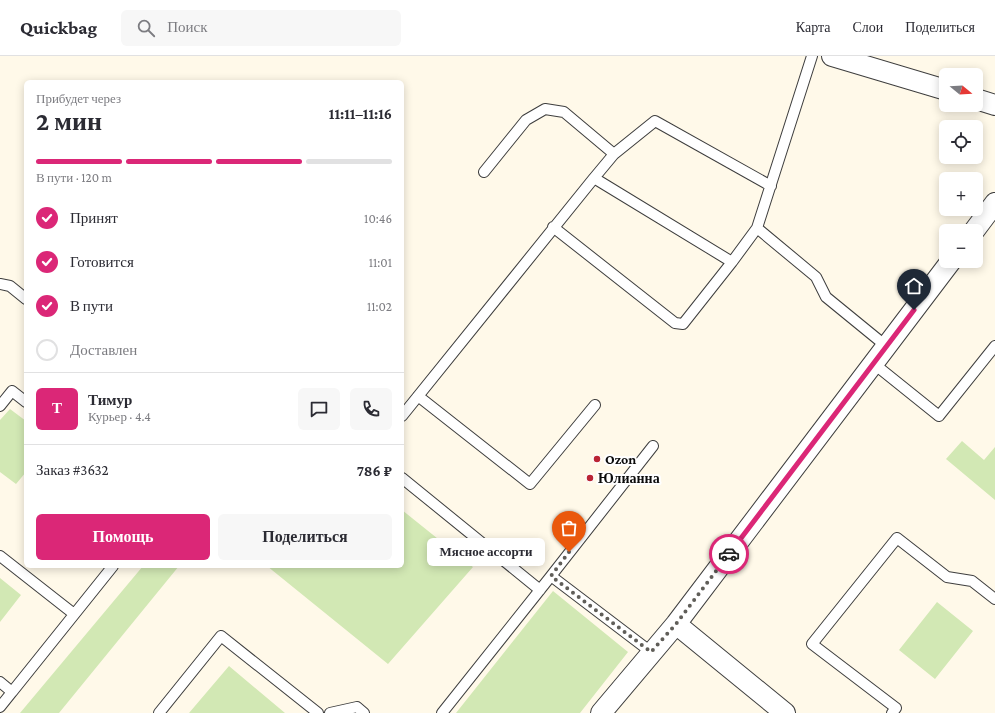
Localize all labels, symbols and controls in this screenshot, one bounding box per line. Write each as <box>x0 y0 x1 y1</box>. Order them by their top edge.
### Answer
search box <box>121 10 401 46</box>
text: Quickbag <box>20 17 97 38</box>
icon: search <box>135 17 157 39</box>
text: Поиск <box>167 19 207 35</box>
text: Карта <box>796 19 830 35</box>
text: Слои <box>852 19 883 35</box>
text: Поделиться <box>905 19 975 35</box>
north arrow <box>939 68 983 112</box>
map controls <box>939 68 983 268</box>
text: Прибудет через <box>36 91 121 106</box>
text: 11:11–11:16 <box>329 106 392 122</box>
text: 2 мин <box>36 107 102 136</box>
button: locate <box>939 120 983 164</box>
text: В пути · 120 m <box>36 170 112 185</box>
button: + <box>939 172 983 216</box>
icon: check <box>36 207 58 229</box>
text: Принят <box>70 210 118 226</box>
text: 10:46 <box>364 211 392 226</box>
button: − <box>939 224 983 268</box>
icon: check <box>36 251 58 273</box>
text: Готовится <box>70 254 134 270</box>
text: 11:01 <box>369 255 392 270</box>
pin <box>897 269 931 310</box>
icon: home <box>903 275 925 297</box>
icon: check <box>36 295 58 317</box>
text: В пути <box>70 298 113 314</box>
text: 11:02 <box>367 299 392 314</box>
text: Доставлен <box>70 342 137 358</box>
button: chat <box>298 388 340 430</box>
button: phone <box>350 388 392 430</box>
text: Тимур <box>88 392 132 408</box>
text: Т <box>52 400 62 416</box>
text: Курьер · 4.4 <box>88 409 151 424</box>
place label: Ozon <box>605 451 636 467</box>
marker: Ozon <box>592 454 602 464</box>
text: Заказ #3632 <box>36 462 109 478</box>
text: 786 ₽ <box>357 463 392 479</box>
place label: Юлианна <box>598 470 660 486</box>
marker: Юлианна <box>585 473 595 483</box>
pin <box>552 511 586 552</box>
button: Помощь <box>36 514 210 560</box>
button: Поделиться <box>218 514 392 560</box>
icon: bag <box>558 517 580 539</box>
courier <box>709 534 749 574</box>
callout: Мясное ассорти <box>427 538 545 566</box>
icon: car <box>718 543 740 565</box>
text: Мясное ассорти <box>440 544 532 559</box>

